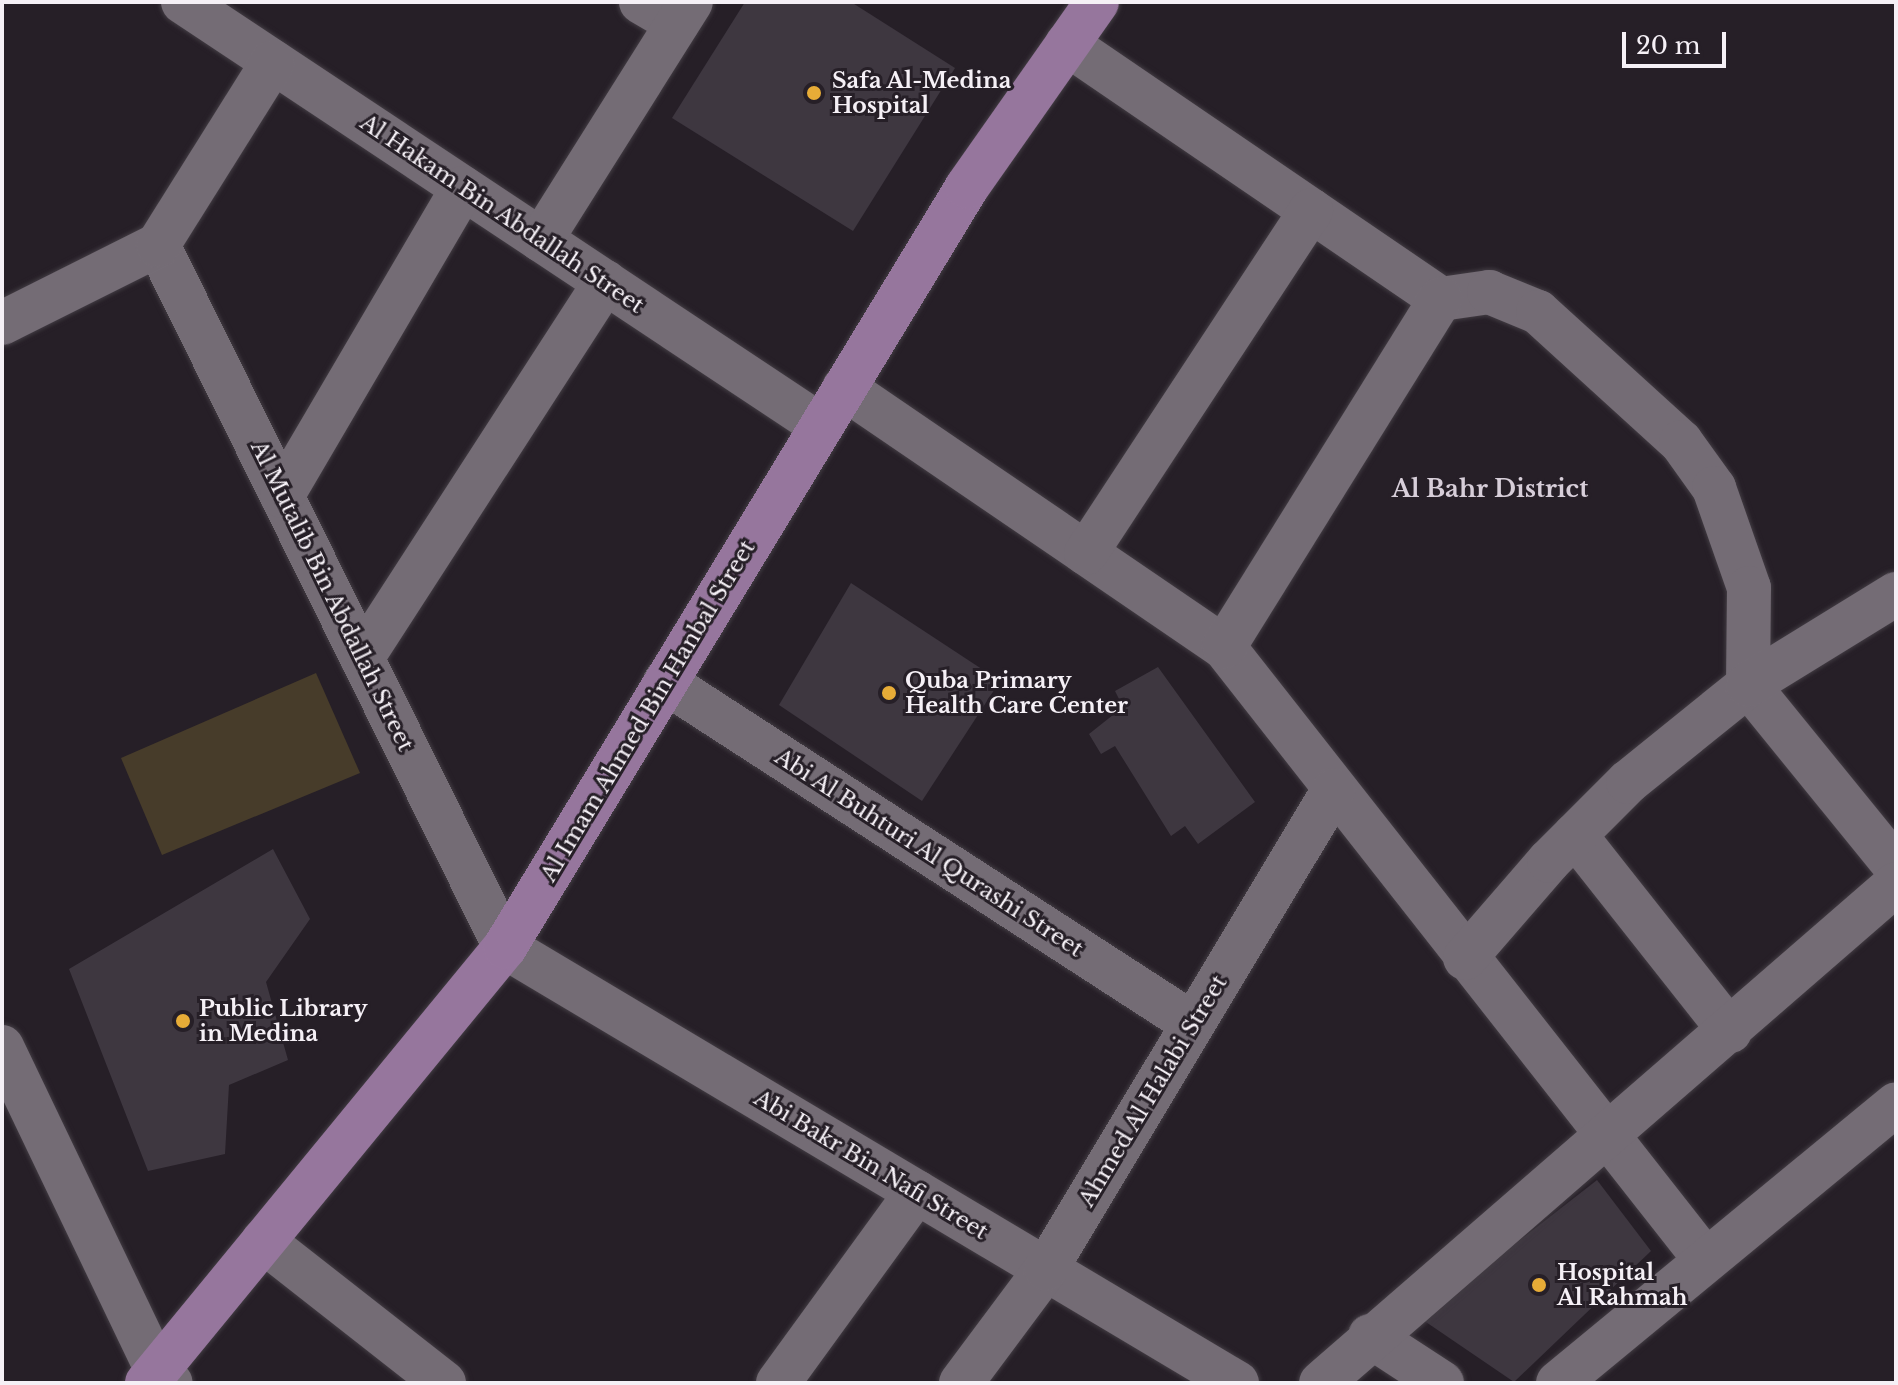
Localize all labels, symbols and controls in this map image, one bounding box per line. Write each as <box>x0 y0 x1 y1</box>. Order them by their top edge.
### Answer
scale bar <box>1626 16 1730 66</box>
text: 20 m <box>1636 31 1701 60</box>
place label: Safa Al-Medina Hospital <box>832 67 1012 118</box>
marker: Safa Al-Medina Hospital <box>803 82 825 104</box>
street label: Al Hakam Bin Abdallah Street <box>355 109 649 319</box>
street label: Al Mutalib Bin Abdallah Street <box>245 436 419 756</box>
district label: Al Bahr District <box>1391 475 1589 503</box>
street label: Al Imam Ahmed Bin Hanbal Street <box>535 535 761 887</box>
place label: Quba Primary Health Care Center <box>905 667 1128 718</box>
marker: Quba Primary Health Care Center <box>880 684 898 702</box>
street label: Abi Al Buhturi Al Qurashi Street <box>769 743 1089 963</box>
street label: Ahmed Al Halabi Street <box>1073 970 1233 1212</box>
place label: Public Library in Medina <box>199 995 367 1046</box>
marker: Public Library in Medina <box>174 1012 192 1030</box>
street label: Abi Bakr Bin Nafi Street <box>749 1085 993 1245</box>
place label: Hospital Al Rahmah <box>1557 1259 1687 1310</box>
marker: Hospital Al Rahmah <box>1528 1274 1550 1296</box>

